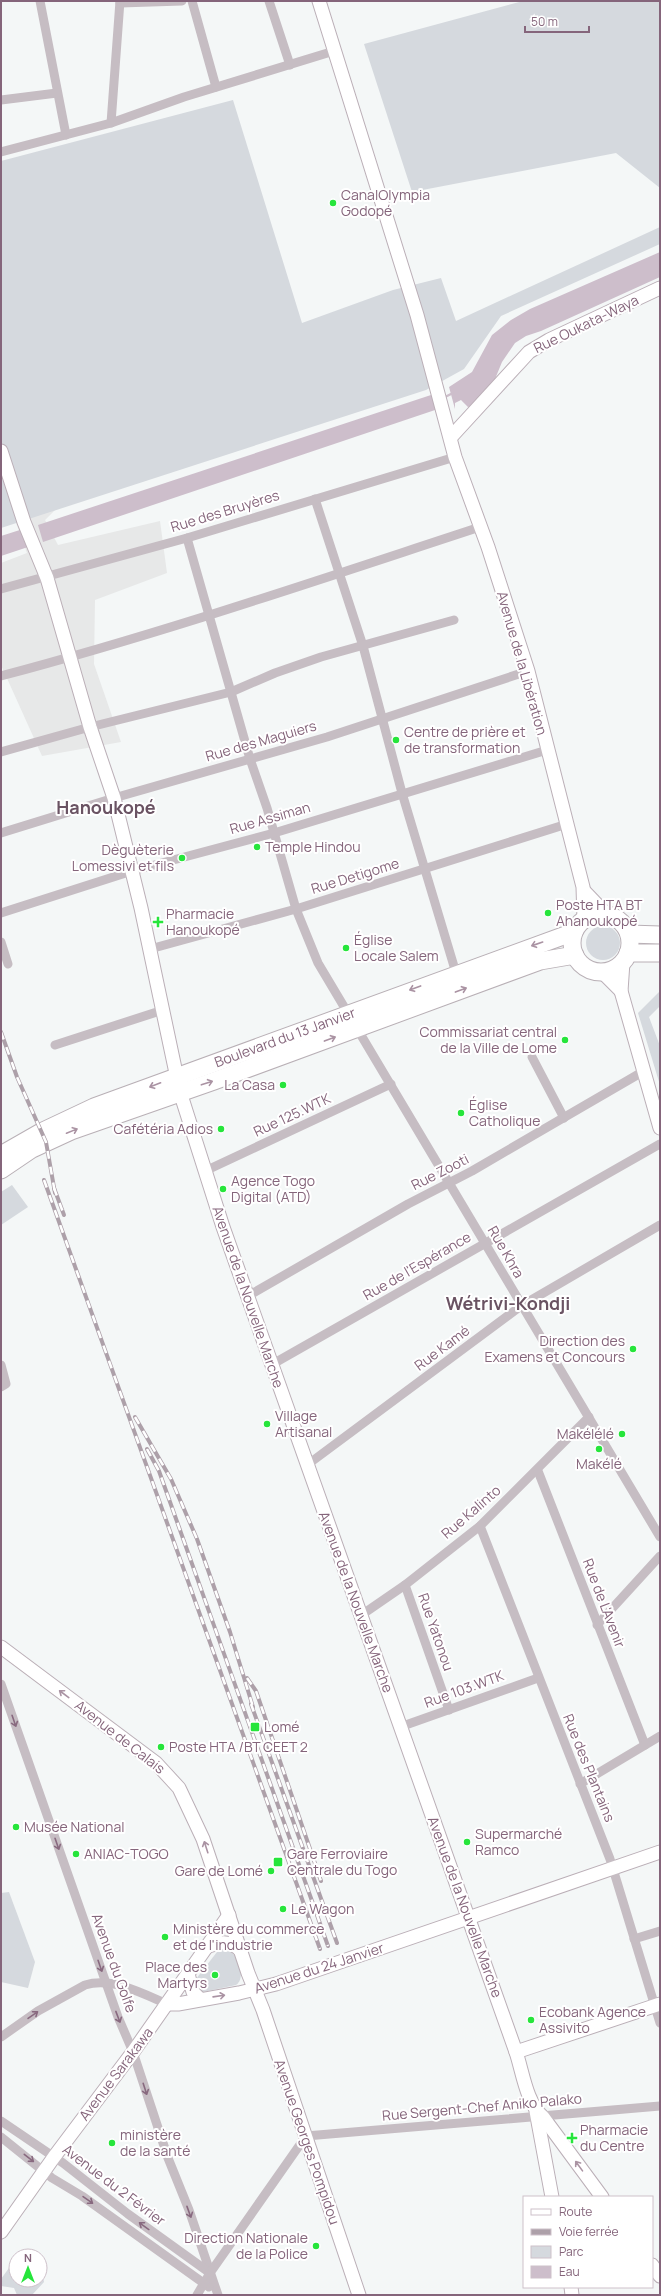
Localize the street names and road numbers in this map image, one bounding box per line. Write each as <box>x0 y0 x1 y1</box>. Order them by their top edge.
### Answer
street label: Rue Oukata-Waya <box>530 290 641 357</box>
street label: Rue des Bruyères <box>168 485 282 536</box>
street label: Avenue de la Libération <box>493 589 552 737</box>
street label: Rue des Maguiers <box>203 716 319 765</box>
street label: Rue Assiman <box>227 797 312 838</box>
street label: Rue Detigome <box>308 853 401 898</box>
street label: Boulevard du 13 Janvier <box>212 1003 358 1071</box>
street label: Rue 125.WTK <box>250 1088 334 1141</box>
street label: Rue Zooti <box>408 1149 472 1194</box>
street label: Avenue de la Nouvelle Marche <box>208 1203 289 1390</box>
street label: Rue Khra <box>484 1222 529 1281</box>
street label: Rue de l'Espérance <box>359 1227 474 1304</box>
street label: Rue Kamé <box>410 1321 473 1375</box>
street label: Rue Kalinto <box>437 1481 504 1543</box>
street label: Avenue de la Nouvelle Marche <box>315 1509 398 1695</box>
street label: Rue de L'Avenir <box>579 1556 630 1650</box>
street label: Rue Yatonou <box>414 1590 459 1673</box>
street label: Rue 103.WTK <box>421 1665 507 1712</box>
street label: Avenue de Calais <box>71 1695 169 1778</box>
street label: Rue des Plantains <box>559 1711 620 1825</box>
street label: Avenue de la Nouvelle Marche <box>424 1814 507 2000</box>
street label: Avenue du Golfe <box>88 1911 141 2015</box>
street label: Avenue du 24 Janvier <box>252 1938 386 1997</box>
street label: Avenue Sarakawa <box>74 2023 157 2124</box>
street label: Avenue Georges Pompidou <box>270 2057 345 2227</box>
street label: Rue Sergent-Chef Aniko Palako <box>381 2088 583 2125</box>
street label: Avenue du 2 Février <box>59 2140 170 2230</box>

